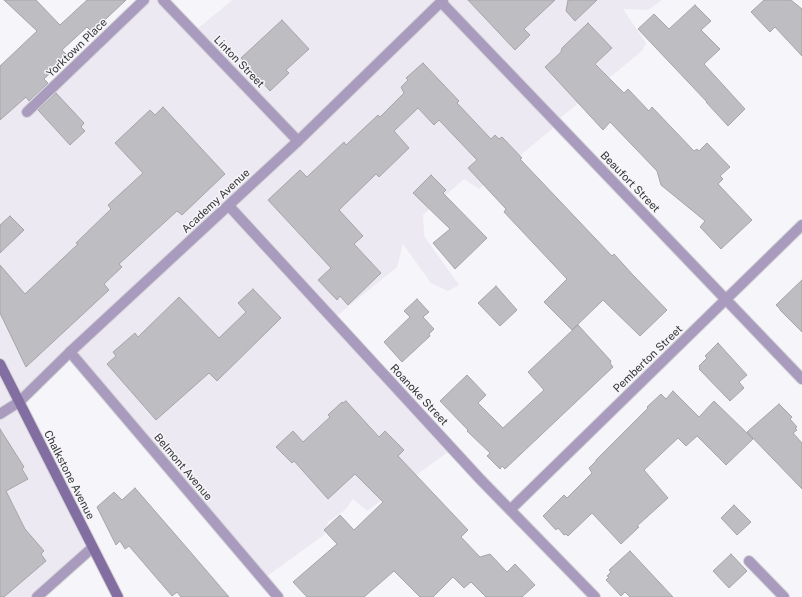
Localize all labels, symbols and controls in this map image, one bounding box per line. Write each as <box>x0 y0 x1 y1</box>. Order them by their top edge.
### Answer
street label: Yorktown Place <box>44 16 110 80</box>
street label: Linton Street <box>211 33 267 91</box>
street label: Beaufort Street <box>598 149 662 215</box>
street label: Academy Avenue <box>179 166 253 236</box>
street label: Pemberton Street <box>611 323 685 395</box>
street label: Roanoke Street <box>387 362 451 428</box>
street label: Chalkstone Avenue <box>41 428 97 522</box>
street label: Belmont Avenue <box>151 431 215 503</box>

